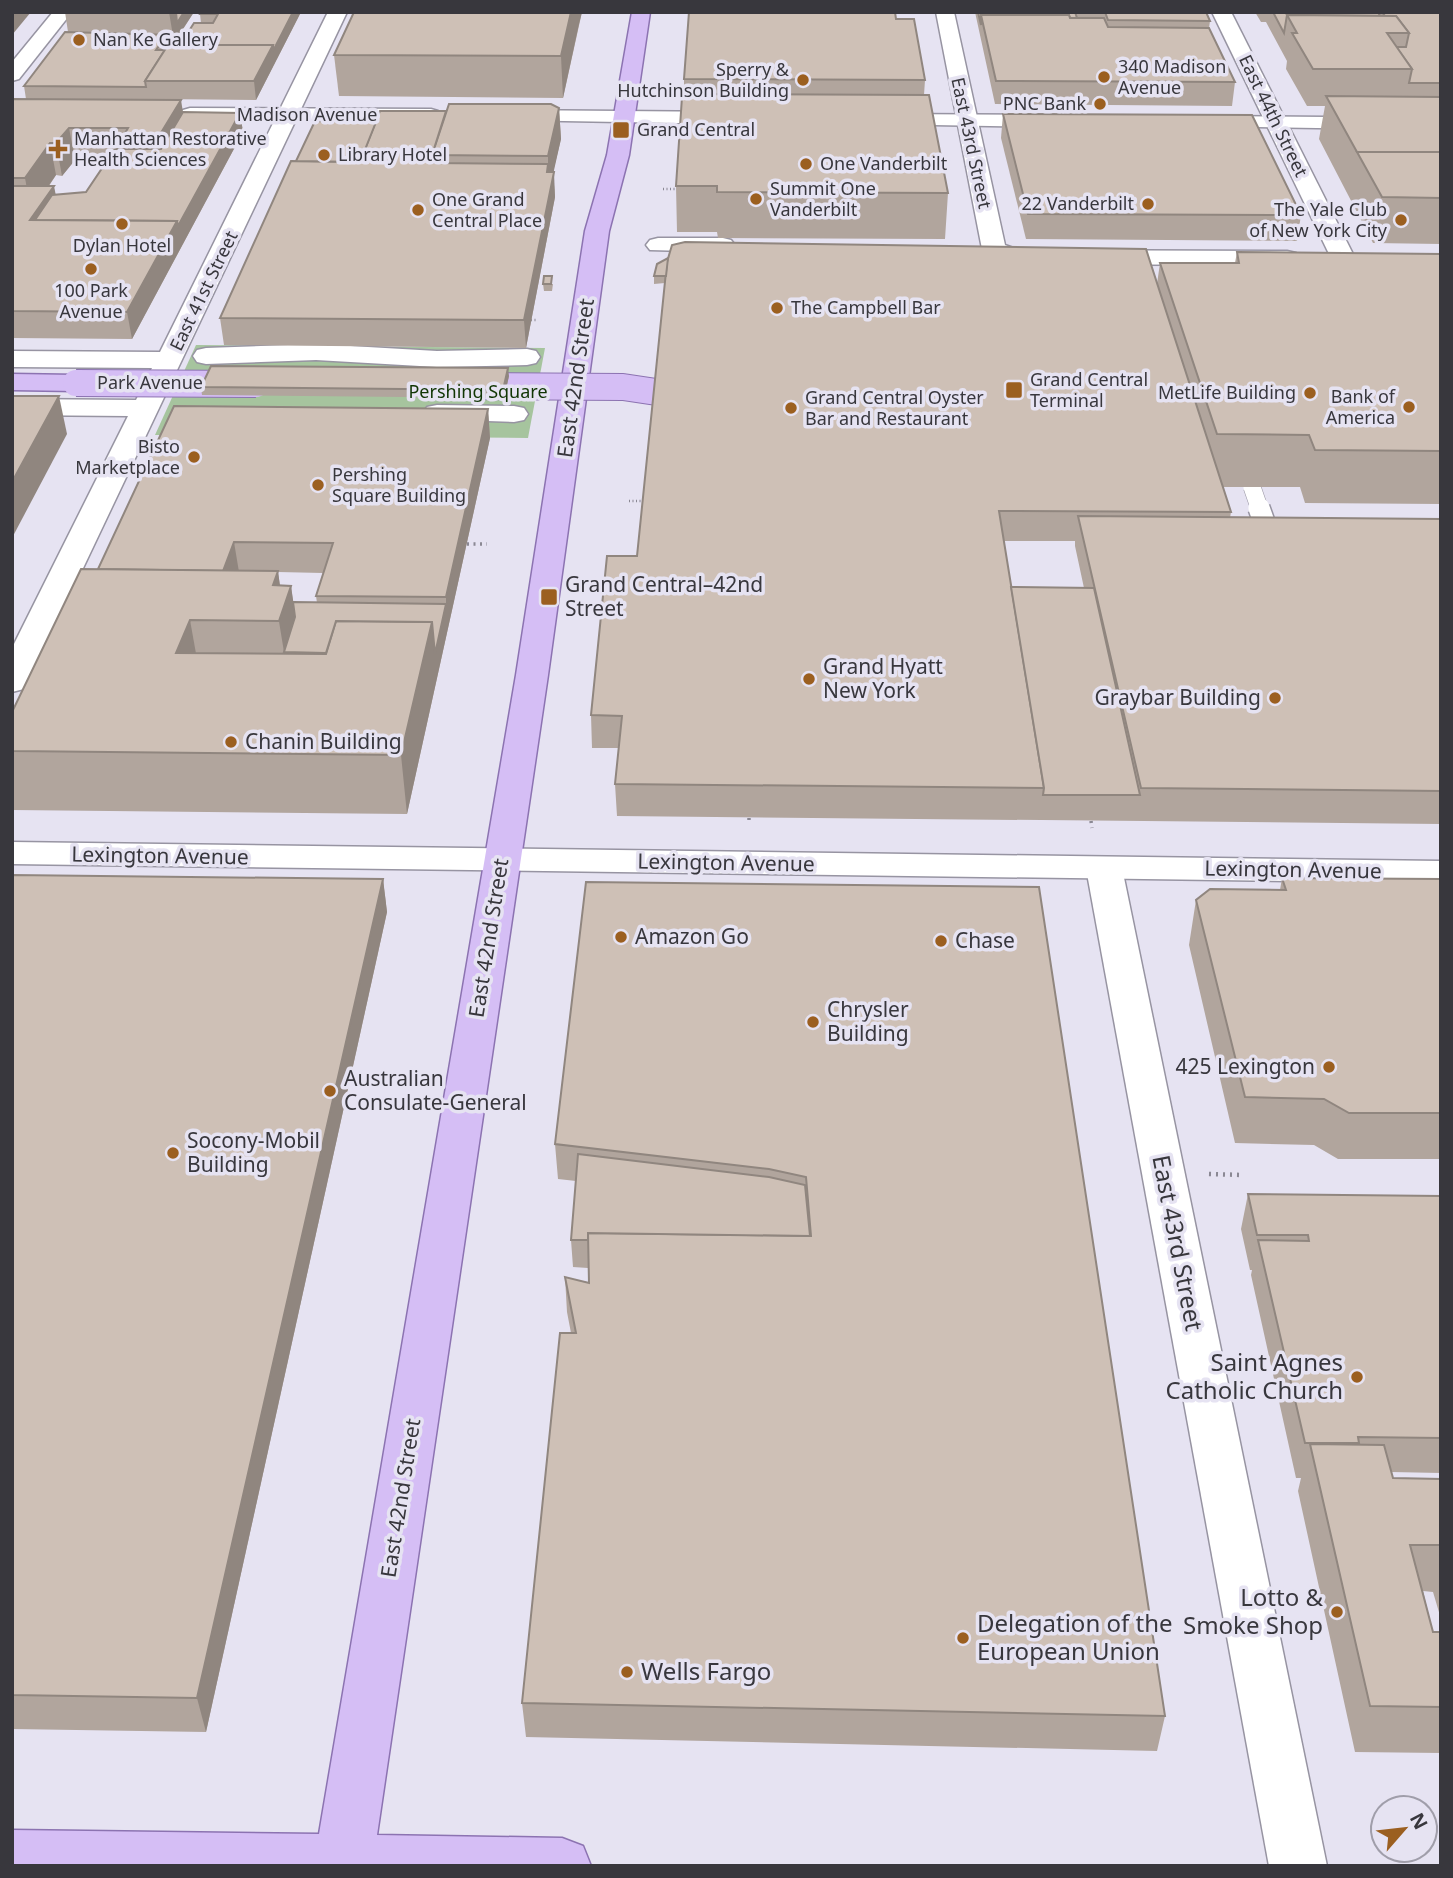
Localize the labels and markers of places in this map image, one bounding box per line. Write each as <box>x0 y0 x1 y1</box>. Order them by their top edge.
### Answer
place label: Nan Ke Gallery <box>93 27 219 51</box>
marker: Nan Ke Gallery <box>71 32 87 48</box>
place label: 340 Madison Avenue <box>1118 54 1226 99</box>
place label: Sperry & Hutchinson Building <box>617 57 790 102</box>
marker: 340 Madison Avenue <box>1096 69 1112 85</box>
marker: Sperry & Hutchinson Building <box>795 72 811 88</box>
place label: PNC Bank <box>1003 91 1086 115</box>
marker: PNC Bank <box>1092 96 1108 112</box>
place label: Grand Central <box>637 117 755 141</box>
marker: Grand Central <box>611 120 631 140</box>
place label: Manhattan Restorative Health Sciences <box>74 126 267 171</box>
marker: Manhattan Restorative Health Sciences <box>48 139 68 159</box>
place label: Library Hotel <box>338 142 447 166</box>
marker: Library Hotel <box>316 147 332 163</box>
place label: One Vanderbilt <box>820 151 948 175</box>
marker: One Vanderbilt <box>798 156 814 172</box>
place label: Summit One Vanderbilt <box>770 176 876 221</box>
place label: One Grand Central Place <box>432 187 542 232</box>
marker: Summit One Vanderbilt <box>748 191 764 207</box>
place label: 22 Vanderbilt <box>1022 191 1134 215</box>
marker: 22 Vanderbilt <box>1140 196 1156 212</box>
place label: The Yale Club of New York City <box>1249 197 1388 242</box>
marker: One Grand Central Place <box>410 202 426 218</box>
marker: The Yale Club of New York City <box>1393 212 1409 228</box>
marker: Dylan Hotel <box>114 216 130 232</box>
place label: Dylan Hotel <box>73 233 171 257</box>
marker: 100 Park Avenue <box>83 261 99 277</box>
place label: 100 Park Avenue <box>54 278 128 323</box>
place label: The Campbell Bar <box>791 295 941 319</box>
marker: The Campbell Bar <box>769 300 785 316</box>
place label: Grand Central Terminal <box>1030 367 1148 412</box>
marker: Grand Central Terminal <box>1004 380 1024 400</box>
place label: MetLife Building <box>1158 380 1296 404</box>
place label: Bank of America <box>1326 384 1396 429</box>
place label: Grand Central Oyster Bar and Restaurant <box>805 385 984 430</box>
marker: MetLife Building <box>1302 385 1318 401</box>
marker: Bank of America <box>1401 399 1417 415</box>
marker: Grand Central Oyster Bar and Restaurant <box>783 400 799 416</box>
place label: Bisto Marketplace <box>75 434 180 479</box>
marker: Bisto Marketplace <box>186 449 202 465</box>
place label: Pershing Square Building <box>332 462 466 507</box>
marker: Pershing Square Building <box>310 477 326 493</box>
place label: Grand Central–42nd Street <box>565 570 763 622</box>
marker: Grand Central–42nd Street <box>539 587 559 607</box>
place label: Grand Hyatt New York <box>823 652 943 704</box>
marker: Grand Hyatt New York <box>801 671 817 687</box>
place label: Graybar Building <box>1094 683 1261 711</box>
marker: Graybar Building <box>1267 690 1283 706</box>
place label: Chanin Building <box>245 727 402 755</box>
marker: Chanin Building <box>223 734 239 750</box>
place label: Amazon Go <box>635 922 749 950</box>
place label: Chase <box>955 926 1015 954</box>
marker: Amazon Go <box>613 929 629 945</box>
marker: Chase <box>933 933 949 949</box>
place label: Chrysler Building <box>827 995 909 1047</box>
marker: Chrysler Building <box>805 1014 821 1030</box>
place label: 425 Lexington <box>1175 1052 1315 1080</box>
marker: 425 Lexington <box>1321 1059 1337 1075</box>
place label: Australian Consulate-General <box>344 1064 527 1116</box>
marker: Australian Consulate-General <box>322 1083 338 1099</box>
place label: Socony-Mobil Building <box>187 1126 320 1178</box>
marker: Socony-Mobil Building <box>165 1145 181 1161</box>
place label: Saint Agnes Catholic Church <box>1166 1345 1343 1406</box>
marker: Saint Agnes Catholic Church <box>1349 1369 1365 1385</box>
place label: Lotto & Smoke Shop <box>1183 1580 1323 1641</box>
marker: Lotto & Smoke Shop <box>1329 1604 1345 1620</box>
place label: Delegation of the European Union <box>977 1606 1173 1667</box>
marker: Delegation of the European Union <box>955 1630 971 1646</box>
place label: Wells Fargo <box>641 1654 771 1687</box>
marker: Wells Fargo <box>619 1664 635 1680</box>

